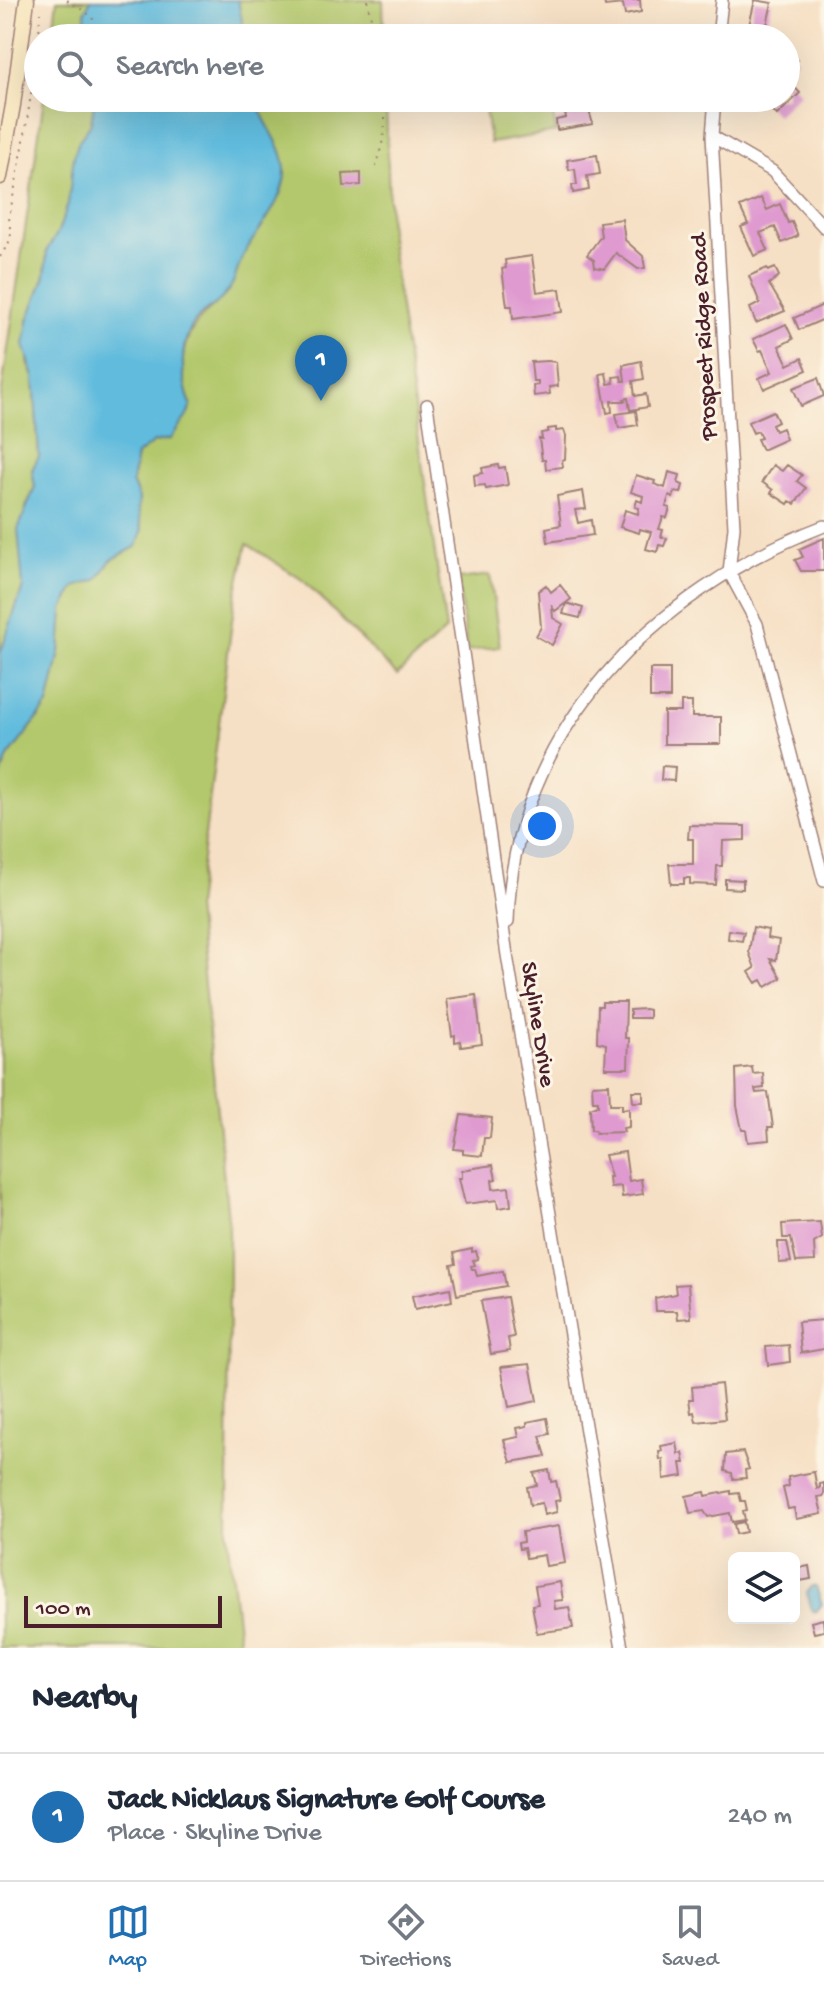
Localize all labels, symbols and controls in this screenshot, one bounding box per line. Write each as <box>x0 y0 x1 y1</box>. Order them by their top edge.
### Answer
search box <box>24 24 800 112</box>
icon: search <box>52 46 96 90</box>
text: Search here <box>116 51 264 86</box>
street label: Prospect Ridge Road <box>686 231 725 442</box>
pin: 1 <box>295 335 347 401</box>
your location <box>522 806 562 846</box>
street label: Skyline Drive <box>512 960 561 1090</box>
map controls <box>728 1552 800 1624</box>
button: layers <box>728 1552 800 1624</box>
scale bar <box>24 1592 222 1628</box>
text: 100 m <box>36 1597 91 1623</box>
text: Nearby <box>32 1680 137 1720</box>
text: Jack Nicklaus Signature Golf Course <box>108 1784 545 1819</box>
text: 1 <box>53 1802 63 1833</box>
text: 240 m <box>728 1802 792 1833</box>
text: Place · Skyline Drive <box>108 1819 322 1850</box>
tab: Map <box>106 1900 150 1974</box>
tab: Directions <box>361 1900 451 1974</box>
tab: Saved <box>662 1900 718 1974</box>

